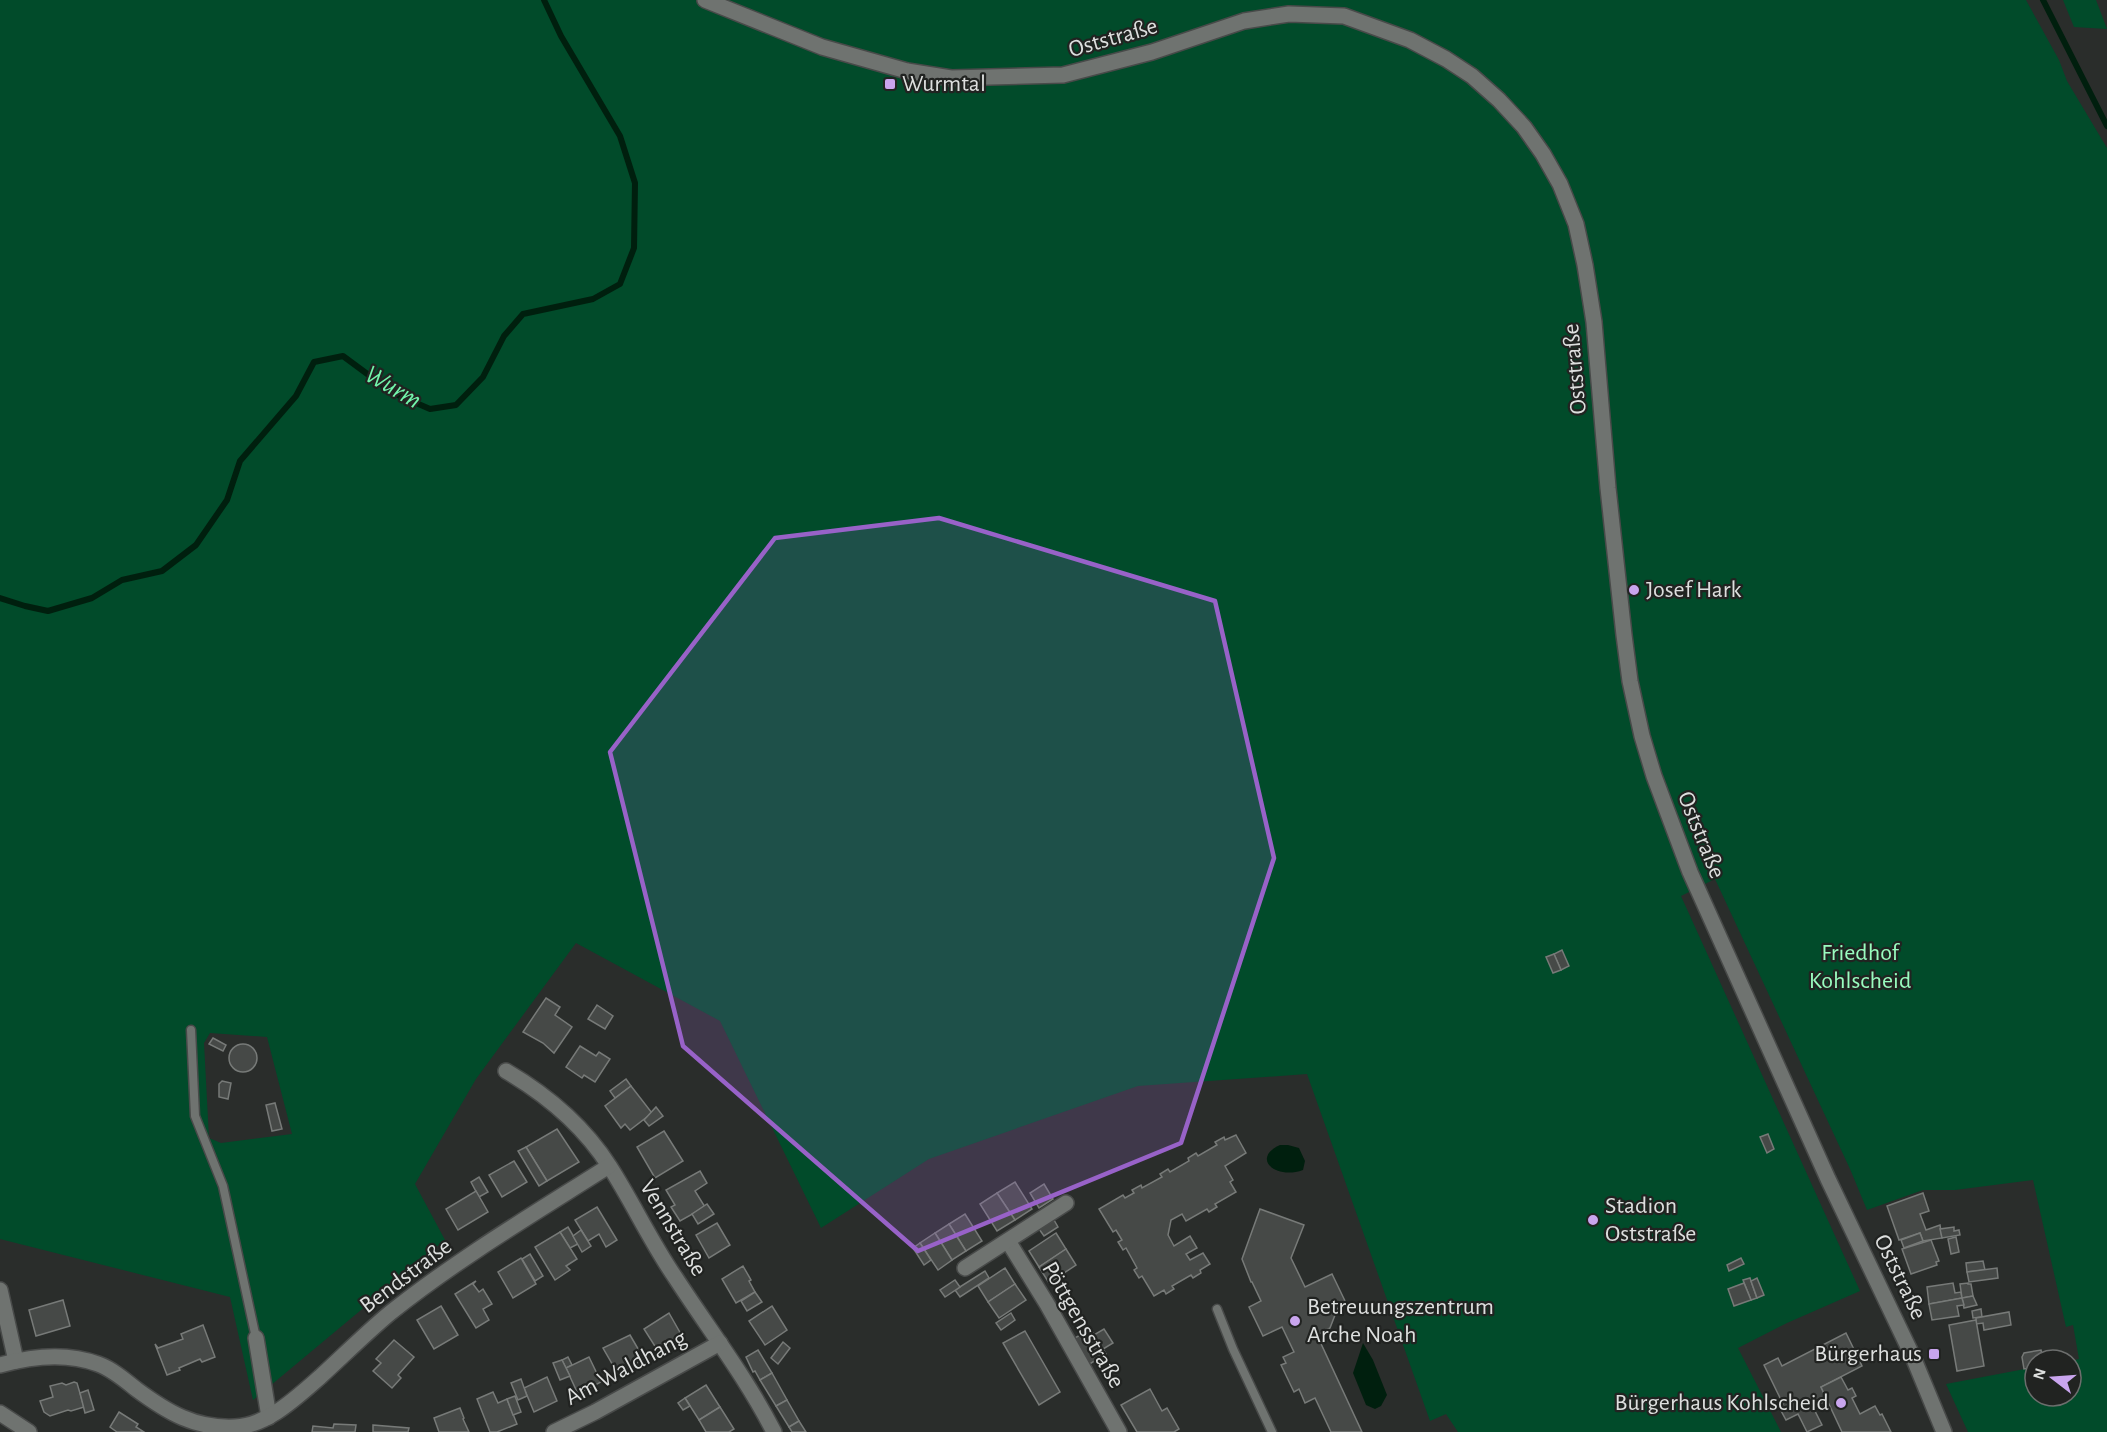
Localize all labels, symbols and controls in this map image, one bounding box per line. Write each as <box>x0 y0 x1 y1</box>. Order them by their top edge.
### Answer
street label: Oststraße <box>1066 14 1160 62</box>
place label: Wurmtal <box>902 72 986 96</box>
marker: Wurmtal <box>883 77 897 91</box>
street label: Oststraße <box>1559 322 1591 416</box>
water label: Wurm <box>360 361 426 413</box>
place label: Josef Hark <box>1646 578 1741 602</box>
marker: Josef Hark <box>1627 583 1641 597</box>
street label: Oststraße <box>1673 788 1729 882</box>
park label: Friedhof Kohlscheid <box>1809 941 1911 993</box>
street label: Vennstraße <box>635 1176 711 1280</box>
place label: Stadion Oststraße <box>1605 1194 1696 1246</box>
marker: Stadion Oststraße <box>1586 1213 1600 1227</box>
street label: Oststraße <box>1869 1231 1931 1323</box>
street label: Bendstraße <box>356 1234 456 1318</box>
street label: Pöttgensstraße <box>1037 1258 1129 1392</box>
place label: Betreuungszentrum Arche Noah <box>1307 1295 1494 1347</box>
marker: Betreuungszentrum Arche Noah <box>1288 1314 1302 1328</box>
street label: Am Waldhang <box>561 1326 691 1410</box>
place label: Bürgerhaus <box>1814 1342 1922 1366</box>
marker: Bürgerhaus <box>1927 1347 1941 1361</box>
north arrow <box>2023 1348 2083 1408</box>
text: N <box>2030 1366 2049 1382</box>
place label: Bürgerhaus Kohlscheid <box>1615 1391 1829 1415</box>
marker: Bürgerhaus Kohlscheid <box>1834 1396 1848 1410</box>

